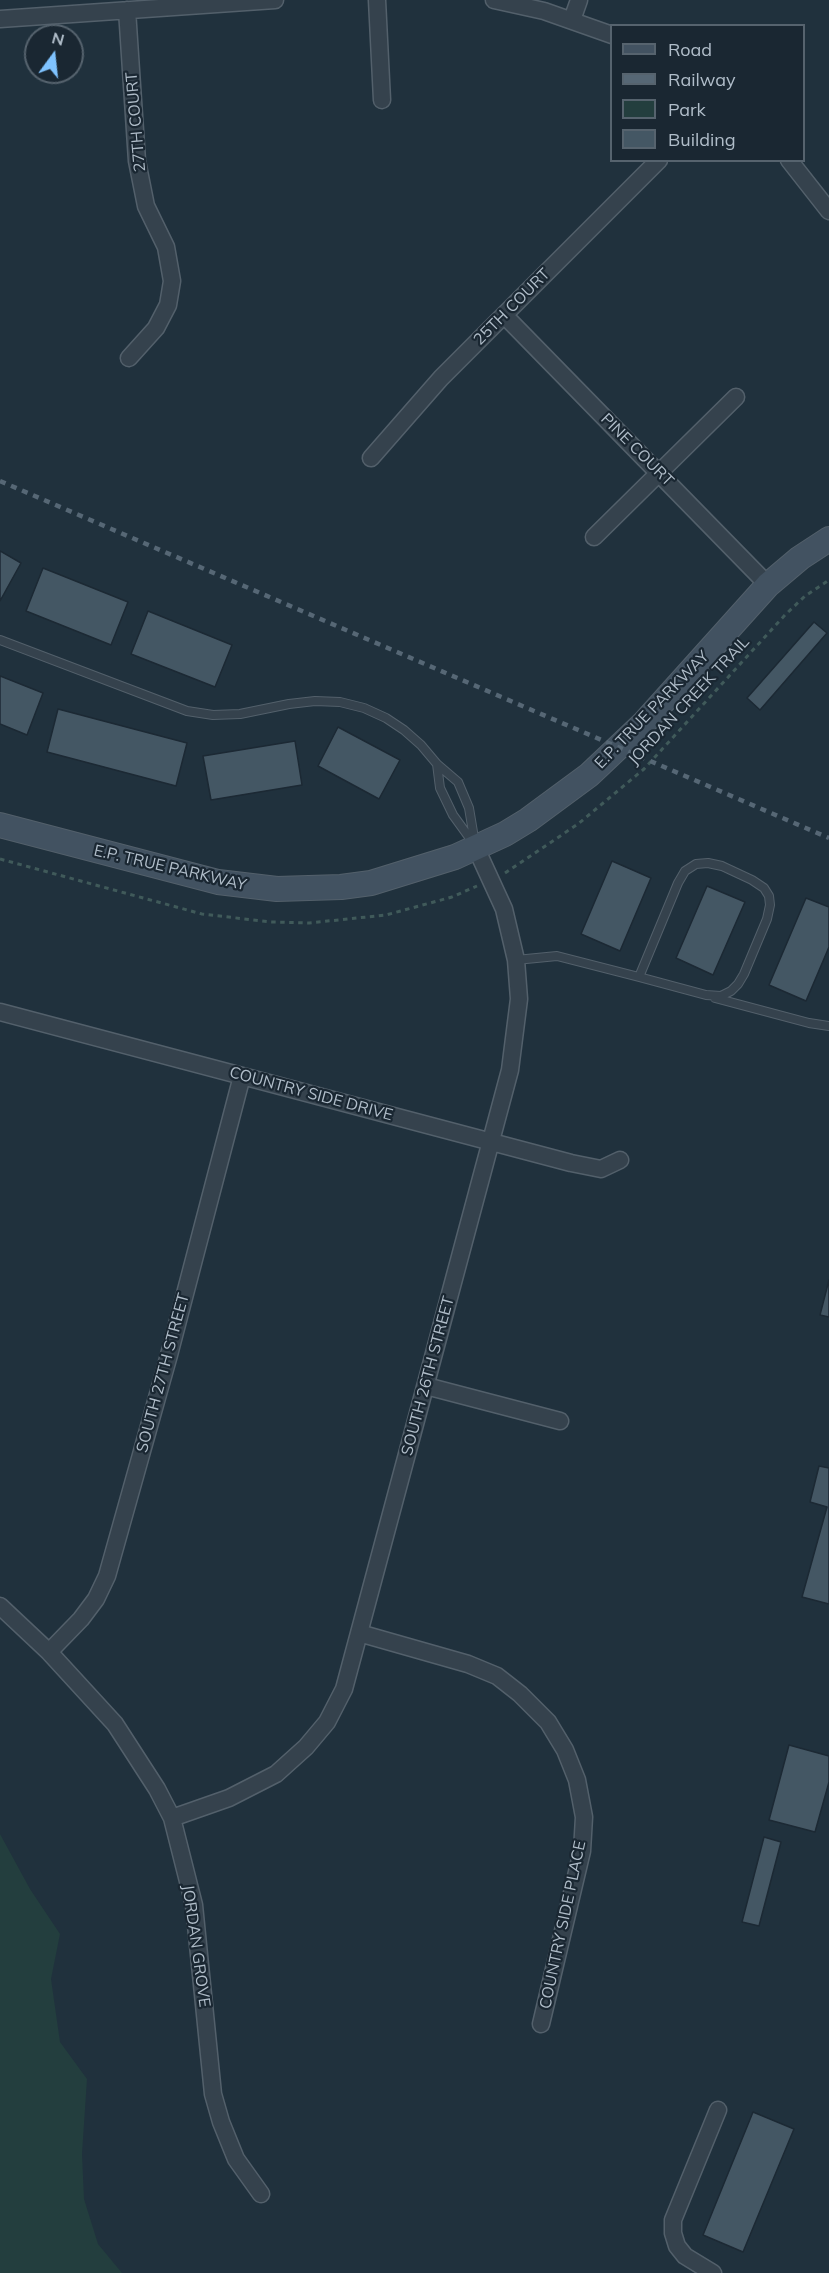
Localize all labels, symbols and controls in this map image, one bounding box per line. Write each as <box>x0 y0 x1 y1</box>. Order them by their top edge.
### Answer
north arrow <box>24 24 84 84</box>
legend <box>610 24 805 162</box>
text: N <box>50 27 67 50</box>
text: Road <box>668 38 712 61</box>
text: Railway <box>668 68 736 91</box>
street label: 27TH COURT <box>122 71 150 173</box>
text: Park <box>668 98 706 121</box>
text: Building <box>668 128 736 151</box>
street label: 25TH COURT <box>470 265 554 349</box>
street label: PINE COURT <box>597 410 677 490</box>
street label: JORDAN CREEK TRAIL <box>624 633 754 769</box>
street label: E.P. TRUE PARKWAY <box>591 647 713 773</box>
street label: E.P. TRUE PARKWAY <box>92 841 248 895</box>
street label: COUNTRY SIDE DRIVE <box>227 1063 395 1125</box>
street label: SOUTH 27TH STREET <box>132 1291 194 1455</box>
street label: SOUTH 26TH STREET <box>397 1294 459 1458</box>
street label: COUNTRY SIDE PLACE <box>536 1839 590 2011</box>
street label: JORDAN GROVE <box>178 1883 214 2009</box>

